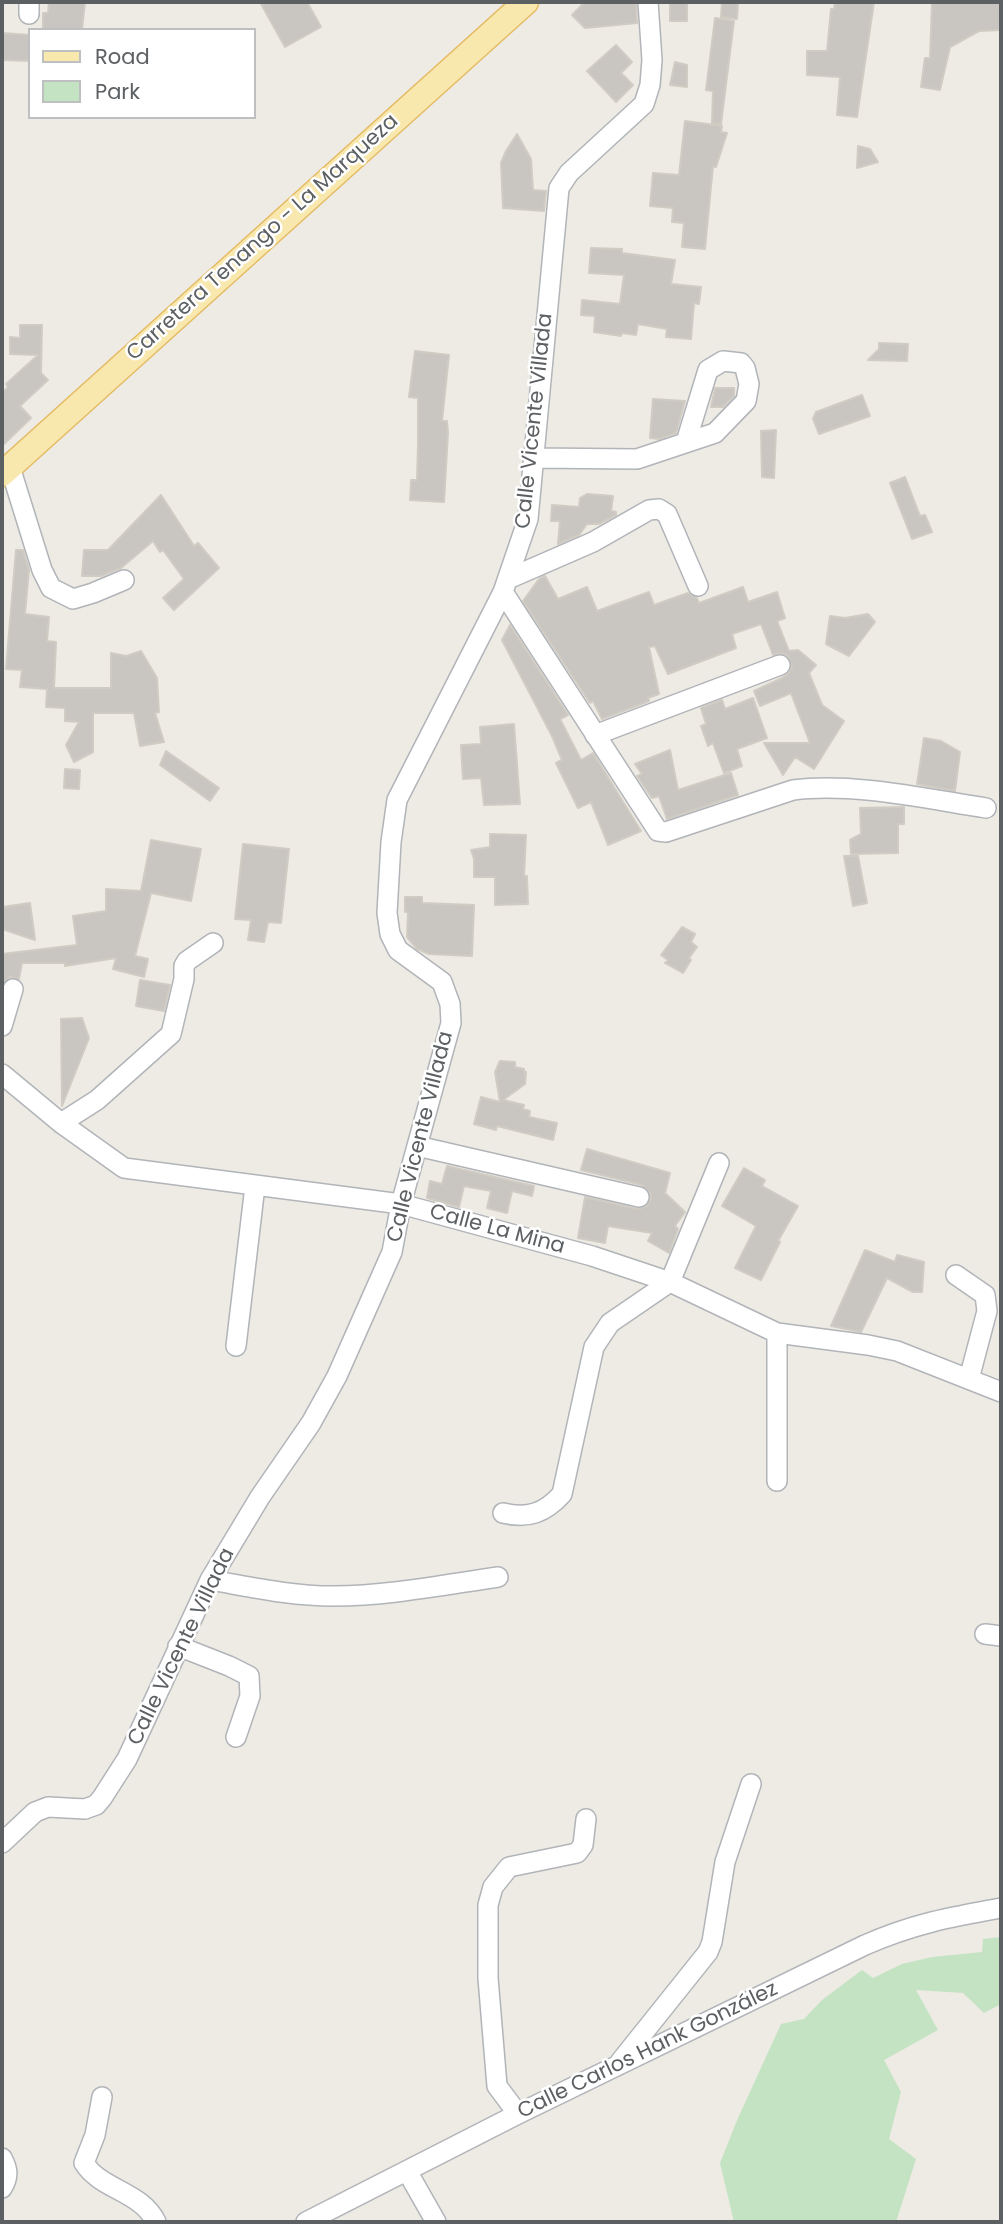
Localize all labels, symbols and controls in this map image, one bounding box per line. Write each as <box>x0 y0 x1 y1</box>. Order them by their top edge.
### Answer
legend <box>28 28 256 119</box>
text: Road <box>95 42 150 71</box>
text: Park <box>95 77 140 106</box>
street label: Carretera Tenango - La Marqueza <box>122 109 404 367</box>
street label: Calle Vicente Villada <box>511 312 559 530</box>
street label: Calle Vicente Villada <box>383 1029 459 1245</box>
street label: Calle La Mina <box>427 1200 567 1260</box>
street label: Calle Vicente Villada <box>123 1544 241 1750</box>
street label: Calle Carlos Hank González <box>514 1977 782 2125</box>

